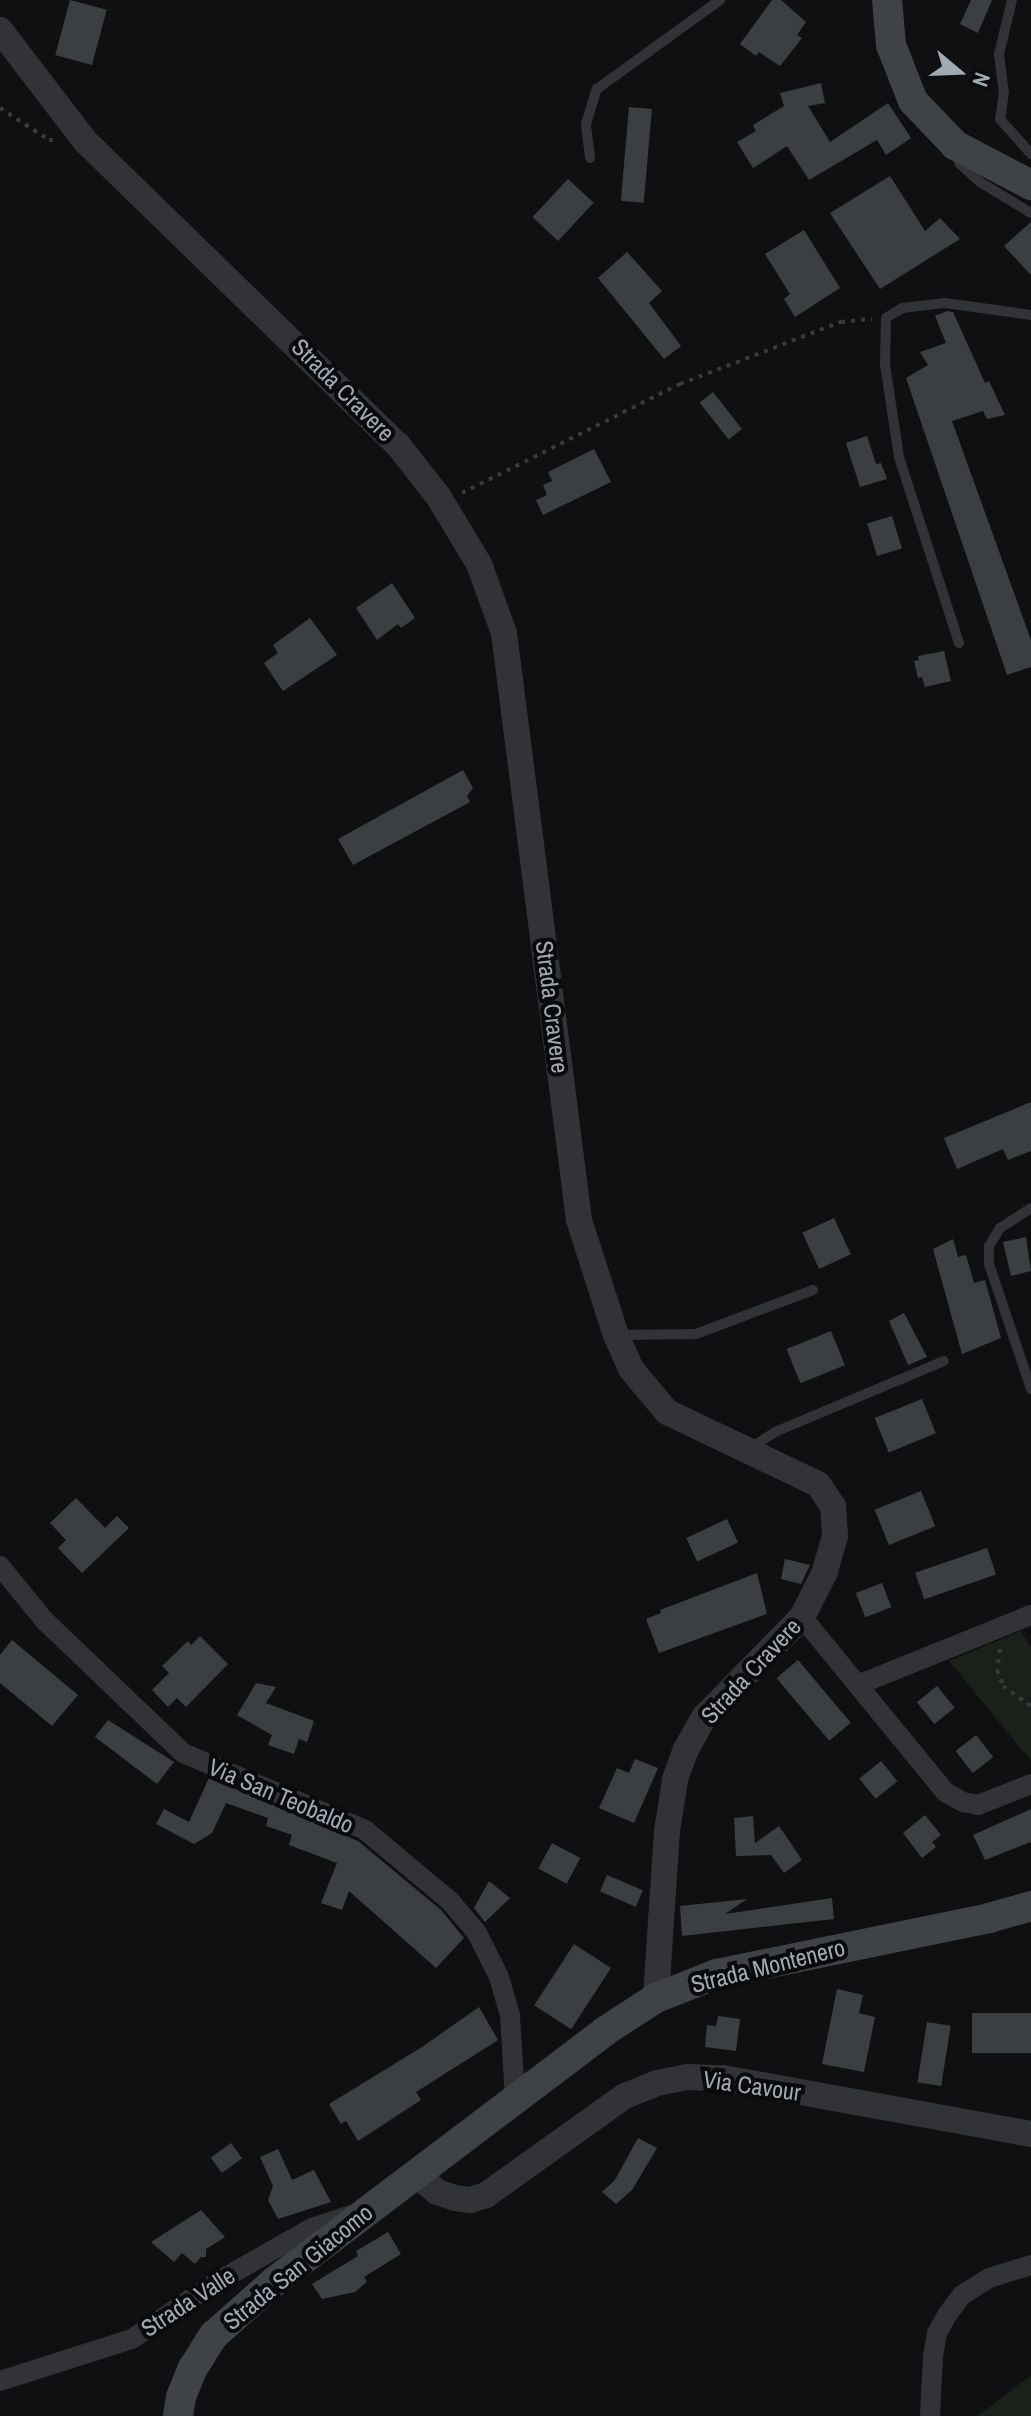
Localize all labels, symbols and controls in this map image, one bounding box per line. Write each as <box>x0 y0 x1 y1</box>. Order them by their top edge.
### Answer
north arrow <box>919 32 999 112</box>
text: N <box>965 69 998 91</box>
street label: Strada Cravere <box>286 333 400 447</box>
street label: Strada Cravere <box>530 939 574 1075</box>
street label: Strada Cravere <box>695 1612 807 1730</box>
street label: Via San Teobaldo <box>204 1752 358 1840</box>
street label: Strada Montenero <box>688 1933 848 1999</box>
street label: Via Cavour <box>701 2065 803 2107</box>
street label: Strada San Giacomo <box>218 2198 378 2336</box>
street label: Strada Valle <box>136 2261 240 2343</box>

